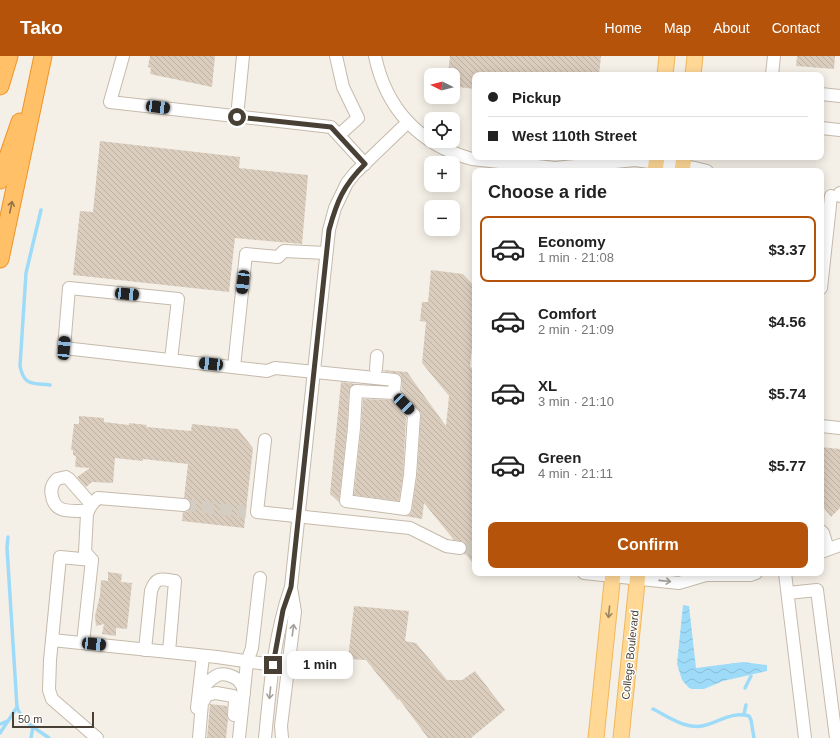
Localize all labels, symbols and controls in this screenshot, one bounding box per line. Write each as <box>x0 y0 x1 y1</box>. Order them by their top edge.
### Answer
text: Tako <box>20 17 63 38</box>
text: Home <box>605 20 642 36</box>
text: Map <box>664 20 691 36</box>
text: About <box>713 20 750 36</box>
text: Contact <box>772 20 820 36</box>
north arrow <box>424 68 460 104</box>
map controls <box>424 68 460 236</box>
text: Pickup <box>512 89 561 106</box>
car <box>145 100 171 114</box>
route start <box>228 108 246 126</box>
button: locate <box>424 112 460 148</box>
text: West 110th Street <box>512 127 637 144</box>
button: + <box>424 156 460 192</box>
text: Choose a ride <box>488 182 607 202</box>
button: − <box>424 200 460 236</box>
one-way arrow <box>7 201 15 214</box>
icon: car <box>490 231 526 267</box>
text: Economy <box>538 233 606 250</box>
text: $3.37 <box>768 241 806 258</box>
text: 1 min · 21:08 <box>538 250 614 265</box>
car <box>236 269 250 295</box>
car <box>115 287 139 301</box>
icon: car <box>490 303 526 339</box>
text: Comfort <box>538 305 596 322</box>
text: $4.56 <box>768 313 806 330</box>
text: 2 min · 21:09 <box>538 322 614 337</box>
car <box>57 336 71 360</box>
car <box>198 357 224 371</box>
icon: car <box>490 375 526 411</box>
text: XL <box>538 377 557 394</box>
text: $5.74 <box>768 385 806 402</box>
car <box>391 391 417 417</box>
text: 3 min · 21:10 <box>538 394 614 409</box>
icon: car <box>490 447 526 483</box>
text: Green <box>538 449 581 466</box>
text: $5.77 <box>768 457 806 474</box>
text: 4 min · 21:11 <box>538 466 613 481</box>
button: Confirm <box>488 522 808 568</box>
one-way arrow <box>658 578 671 585</box>
one-way arrow <box>605 605 613 618</box>
street label: College Boulevard <box>619 610 641 700</box>
one-way arrow <box>289 624 297 637</box>
car <box>81 637 107 651</box>
callout: 1 min <box>287 651 353 679</box>
route end <box>264 656 282 674</box>
text: 1 min <box>303 657 337 672</box>
one-way arrow <box>266 686 273 699</box>
scale bar <box>12 710 94 729</box>
text: 50 m <box>18 713 42 725</box>

